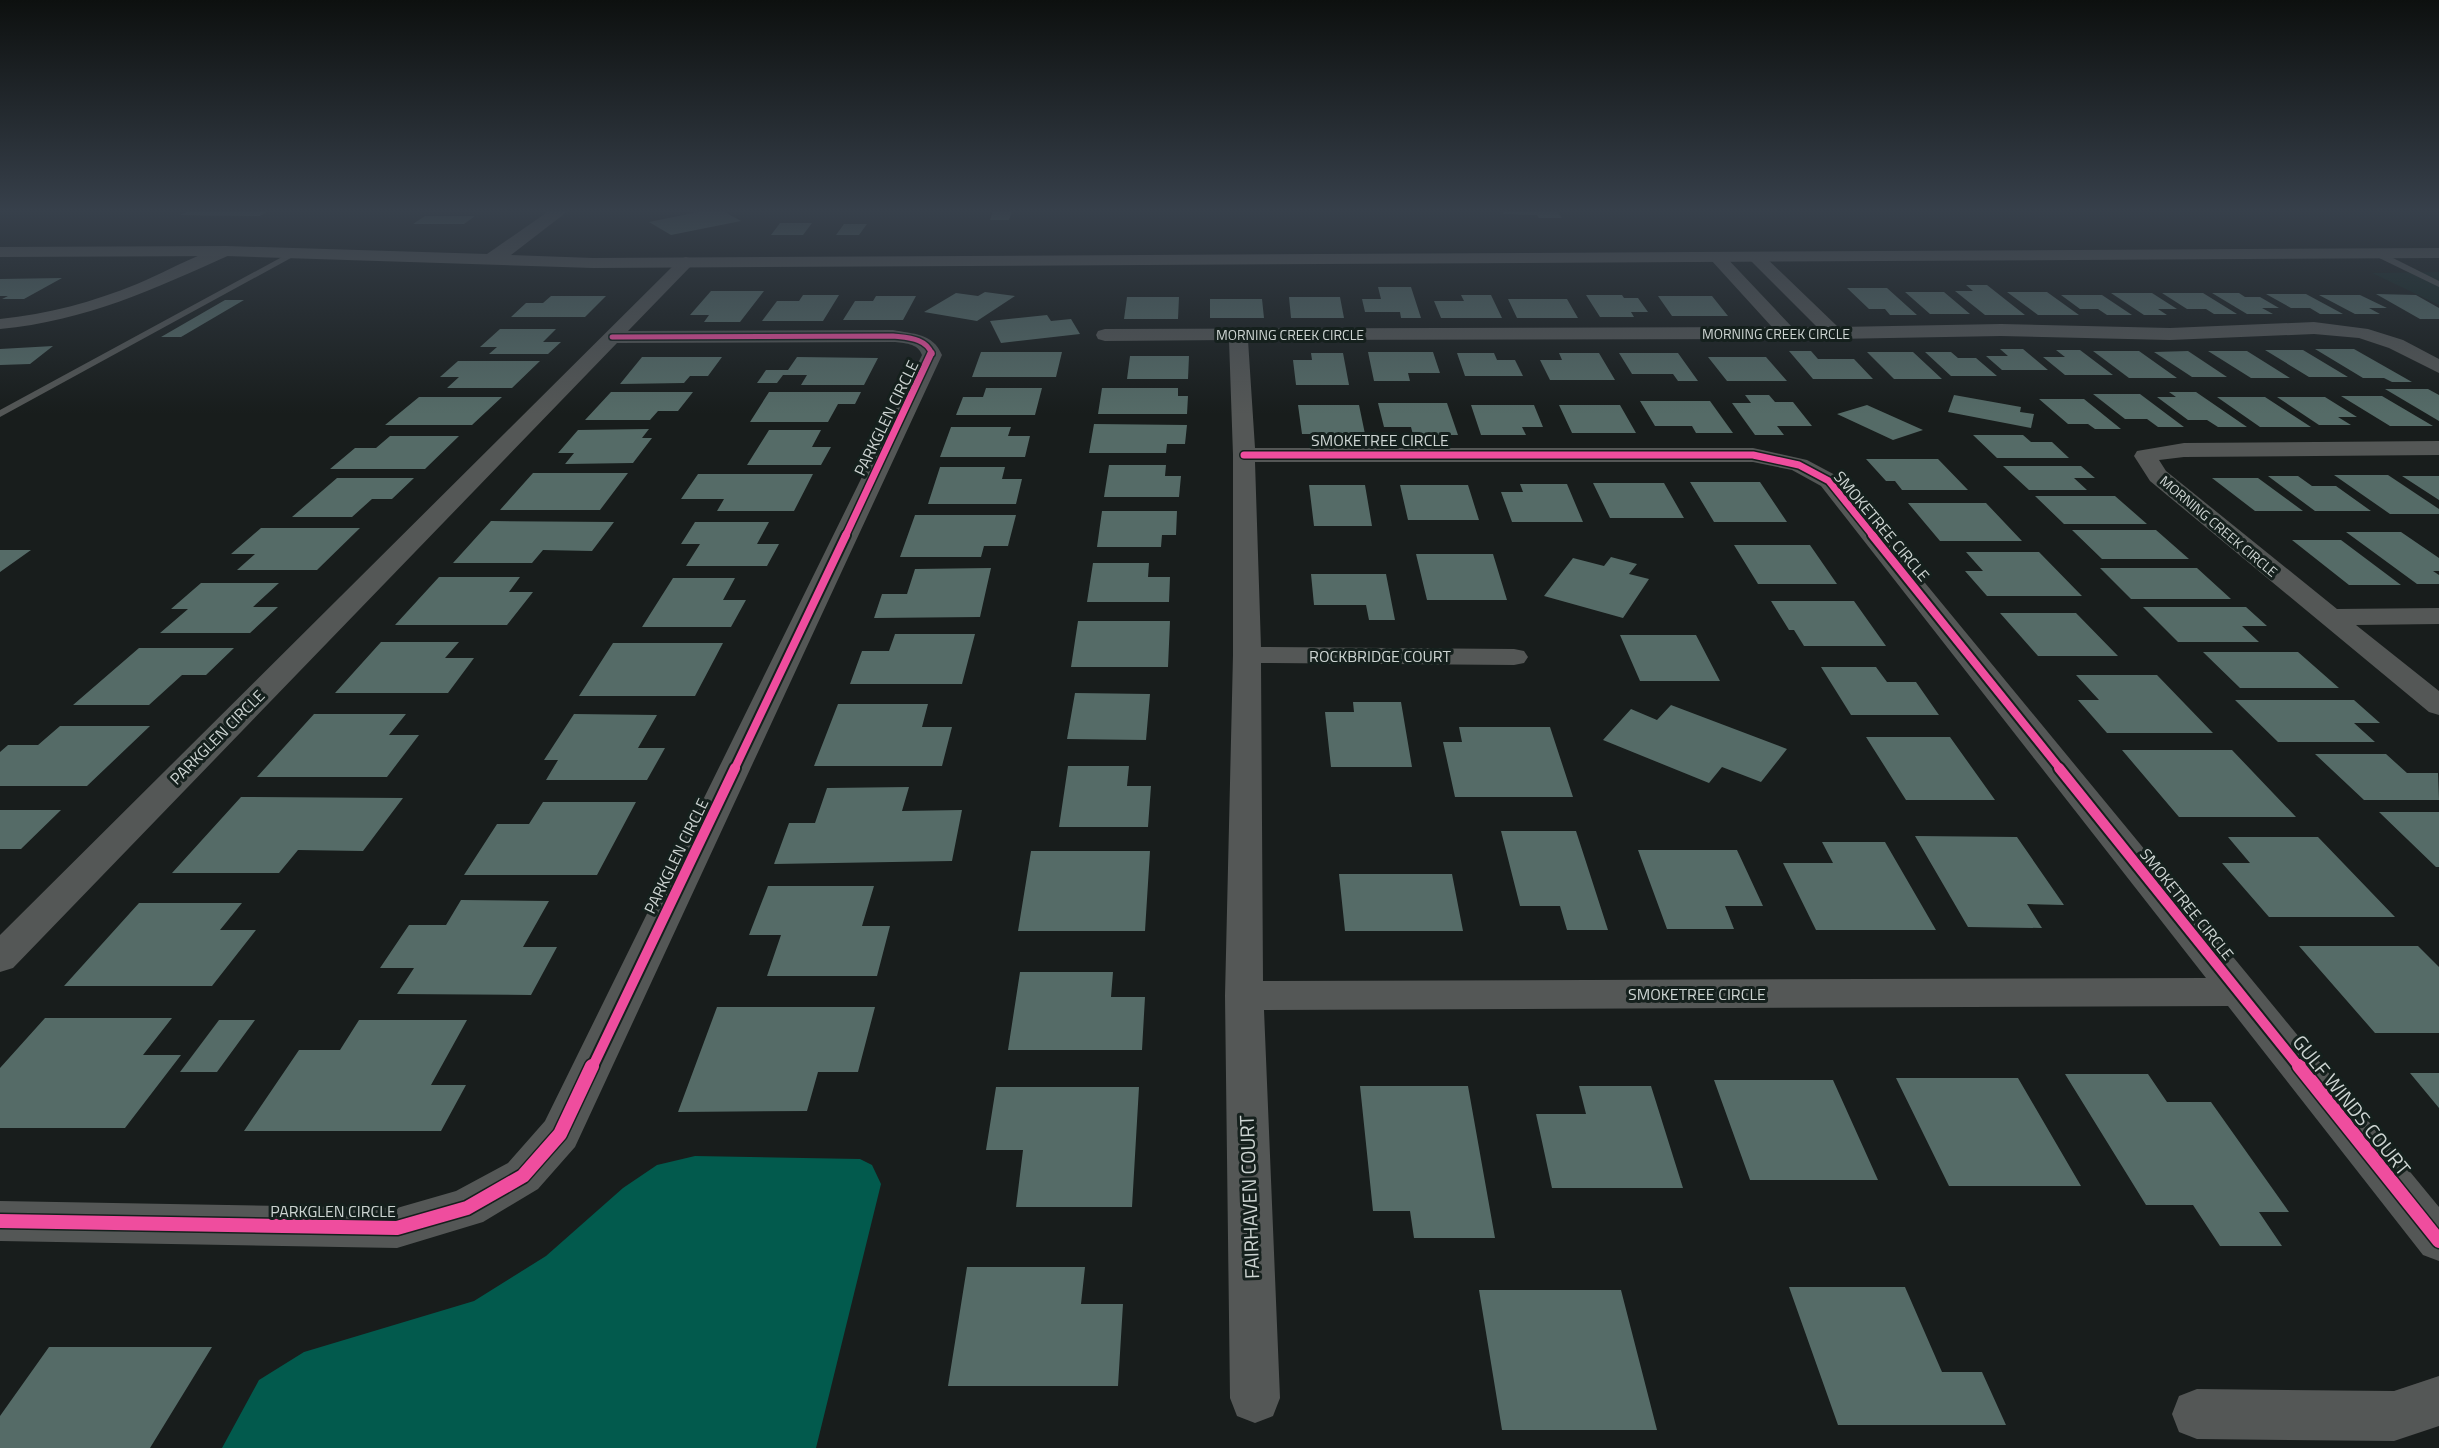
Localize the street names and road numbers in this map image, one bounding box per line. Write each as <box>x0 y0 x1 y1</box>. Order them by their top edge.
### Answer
street label: MORNING CREEK CIRCLE <box>1702 323 1850 344</box>
street label: MORNING CREEK CIRCLE <box>1216 324 1364 345</box>
street label: PARKGLEN CIRCLE <box>848 356 924 480</box>
street label: SMOKETREE CIRCLE <box>1311 428 1449 452</box>
street label: SMOKETREE CIRCLE <box>1829 465 1936 587</box>
street label: MORNING CREEK CIRCLE <box>2155 470 2283 582</box>
street label: ROCKBRIDGE COURT <box>1309 644 1452 668</box>
street label: PARKGLEN CIRCLE <box>164 684 270 790</box>
street label: PARKGLEN CIRCLE <box>638 794 714 918</box>
street label: SMOKETREE CIRCLE <box>2134 843 2240 965</box>
street label: SMOKETREE CIRCLE <box>1628 982 1766 1006</box>
street label: GULF WINDS COURT <box>2285 1028 2419 1182</box>
street label: FAIRHAVEN COURT <box>1231 1114 1267 1279</box>
street label: PARKGLEN CIRCLE <box>270 1199 396 1223</box>

